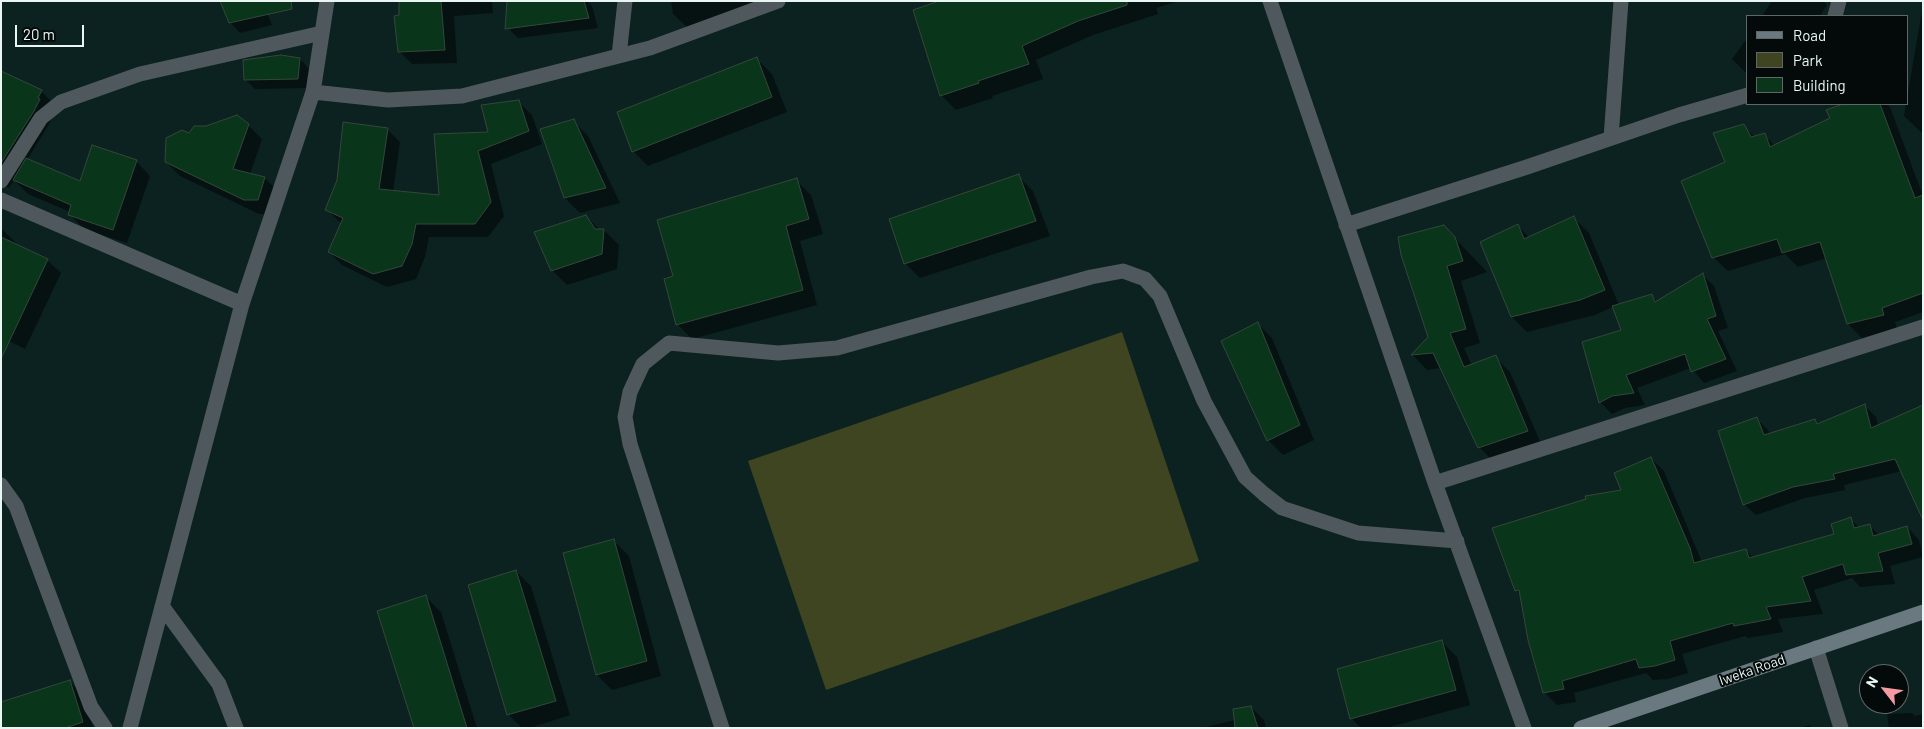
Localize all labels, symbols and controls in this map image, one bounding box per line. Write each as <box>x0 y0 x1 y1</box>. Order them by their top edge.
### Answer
scale bar <box>18 15 86 47</box>
legend <box>1746 15 1909 105</box>
text: 20 m <box>23 25 55 43</box>
text: Road <box>1793 26 1826 44</box>
text: Park <box>1793 51 1822 69</box>
text: Building <box>1793 76 1846 94</box>
street label: Iweka Road <box>1717 651 1787 689</box>
north arrow <box>1859 664 1909 714</box>
text: N <box>1862 673 1881 690</box>

